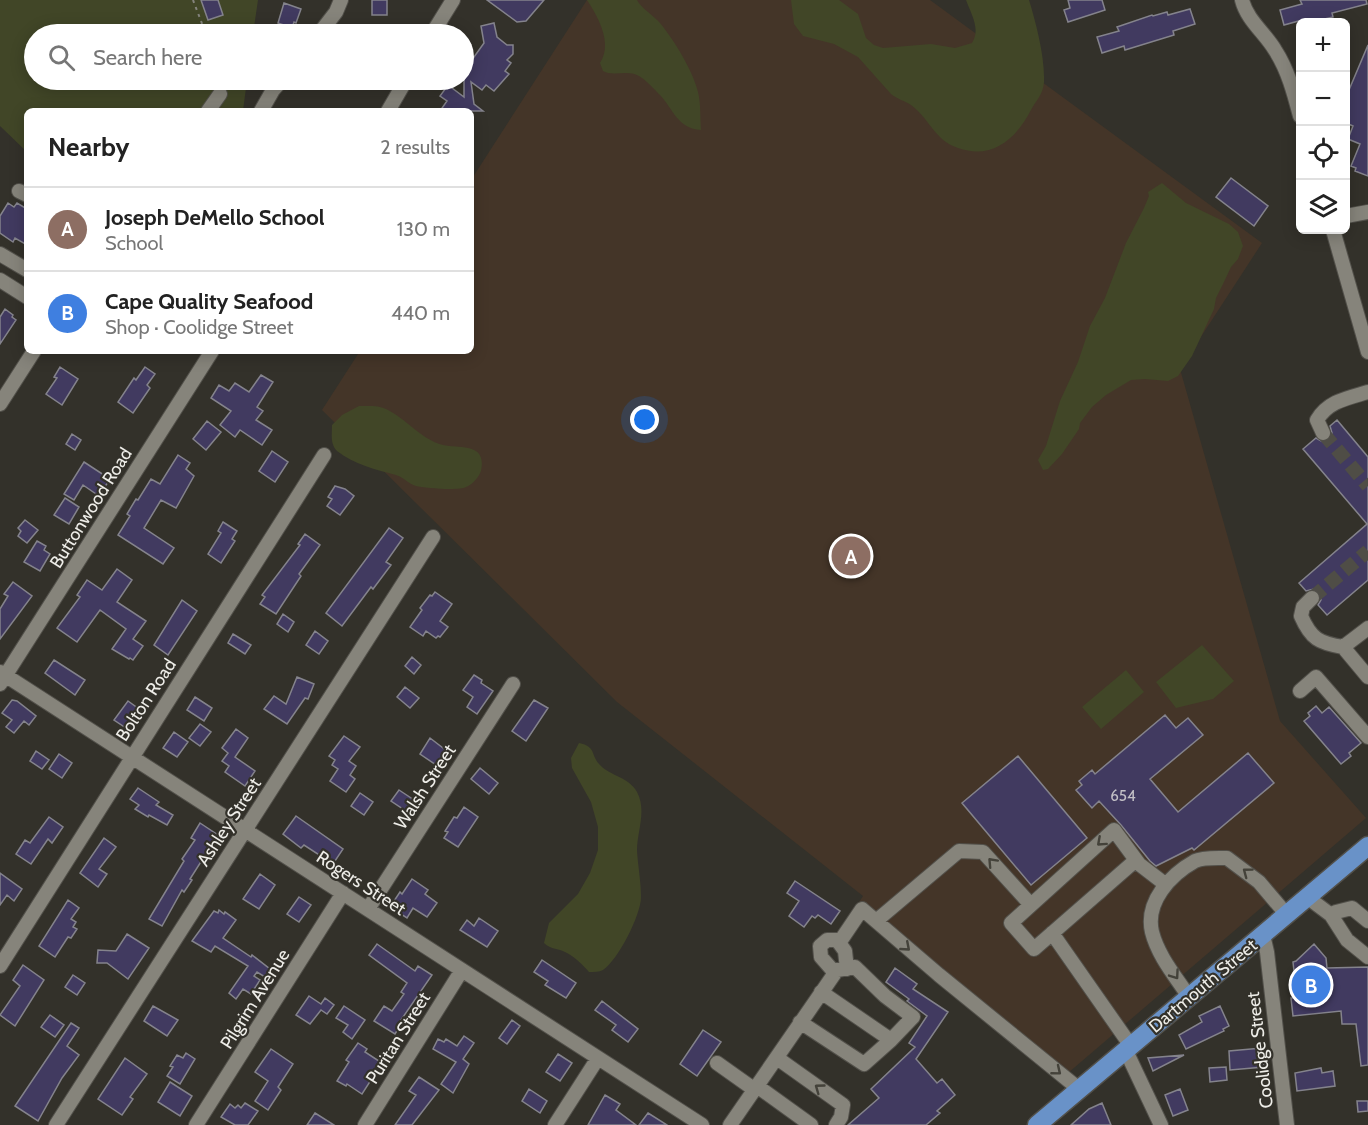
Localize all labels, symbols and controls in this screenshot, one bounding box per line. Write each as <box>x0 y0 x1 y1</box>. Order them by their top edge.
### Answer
map controls <box>1296 18 1350 234</box>
button: + <box>1296 18 1350 72</box>
search box <box>24 24 474 90</box>
icon: search <box>45 41 78 74</box>
text: Search here <box>93 44 202 71</box>
button: − <box>1296 72 1350 126</box>
button: locate <box>1296 126 1350 180</box>
text: Nearby <box>48 131 129 163</box>
text: 2 results <box>380 135 450 159</box>
button: layers <box>1296 180 1350 234</box>
text: Joseph DeMello School <box>105 204 325 231</box>
text: A <box>61 217 74 241</box>
text: 130 m <box>397 217 450 241</box>
text: School <box>105 231 163 255</box>
text: Cape Quality Seafood <box>105 288 313 315</box>
text: B <box>61 301 74 325</box>
text: 440 m <box>391 301 450 325</box>
text: Shop · Coolidge Street <box>105 315 294 339</box>
your location <box>630 405 659 434</box>
street label: Buttonwood Road <box>45 444 137 572</box>
pin: A <box>832 534 870 578</box>
street label: Bolton Road <box>111 655 181 745</box>
street label: Walsh Street <box>389 740 461 834</box>
street label: Ashley Street <box>192 774 266 870</box>
house number: 654 <box>1110 787 1136 805</box>
one-way arrow <box>1098 835 1108 846</box>
street label: Rogers Street <box>312 846 410 920</box>
one-way arrow <box>988 858 999 868</box>
one-way arrow <box>1242 869 1253 880</box>
street label: Dartmouth Street <box>1144 934 1262 1038</box>
one-way arrow <box>899 940 910 951</box>
street label: Pilgrim Avenue <box>216 945 294 1053</box>
pin: B <box>1292 962 1330 1008</box>
one-way arrow <box>1168 969 1179 980</box>
street label: Puritan Street <box>361 988 435 1088</box>
street label: Coolidge Street <box>1242 991 1278 1109</box>
one-way arrow <box>1050 1063 1061 1074</box>
one-way arrow <box>814 1084 825 1095</box>

